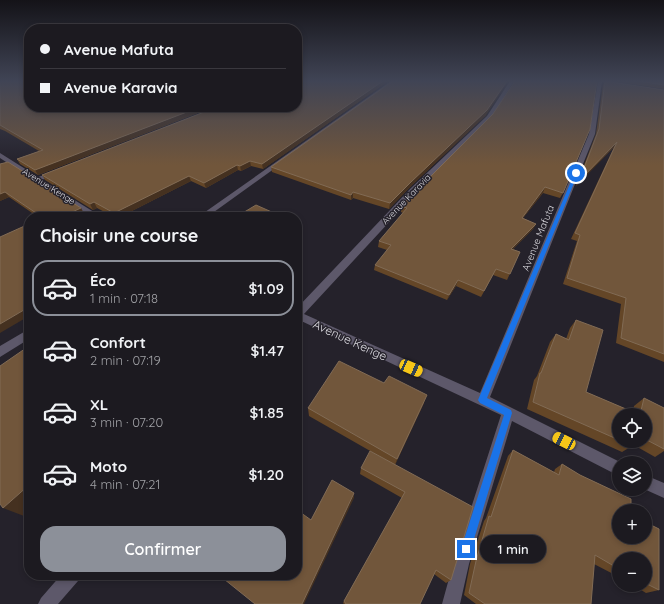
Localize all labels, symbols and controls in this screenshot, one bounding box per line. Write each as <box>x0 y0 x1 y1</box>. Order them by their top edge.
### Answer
text: Avenue Mafuta <box>64 40 174 59</box>
text: Avenue Karavia <box>64 78 177 97</box>
route start <box>567 164 585 182</box>
street label: Avenue Kenge <box>21 165 77 207</box>
street label: Avenue Karavia <box>379 172 433 226</box>
street label: Avenue Mafuta <box>519 203 557 273</box>
text: Choisir une course <box>40 224 198 247</box>
icon: car <box>42 270 78 306</box>
text: Éco <box>90 271 116 290</box>
text: $1.09 <box>248 279 284 298</box>
text: 1 min · 07:18 <box>90 290 158 306</box>
street label: Avenue Kenge <box>311 316 390 364</box>
icon: car <box>42 332 78 368</box>
text: Confort <box>90 333 146 352</box>
text: $1.47 <box>250 341 284 360</box>
text: 2 min · 07:19 <box>90 352 161 368</box>
car <box>398 358 424 378</box>
icon: car <box>42 394 78 430</box>
text: XL <box>90 395 108 414</box>
text: $1.85 <box>249 403 284 422</box>
map controls <box>612 408 652 592</box>
button: locate <box>612 408 652 448</box>
text: 3 min · 07:20 <box>90 414 163 430</box>
car <box>551 430 577 452</box>
icon: car <box>42 456 78 492</box>
button: layers <box>612 456 652 496</box>
text: Moto <box>90 457 127 476</box>
text: $1.20 <box>249 465 284 484</box>
text: 4 min · 07:21 <box>90 476 160 492</box>
button: + <box>612 504 652 544</box>
button: Confirmer <box>40 526 286 572</box>
callout: 1 min <box>480 535 546 563</box>
route end <box>457 540 475 558</box>
text: 1 min <box>497 541 529 557</box>
button: − <box>612 552 652 592</box>

